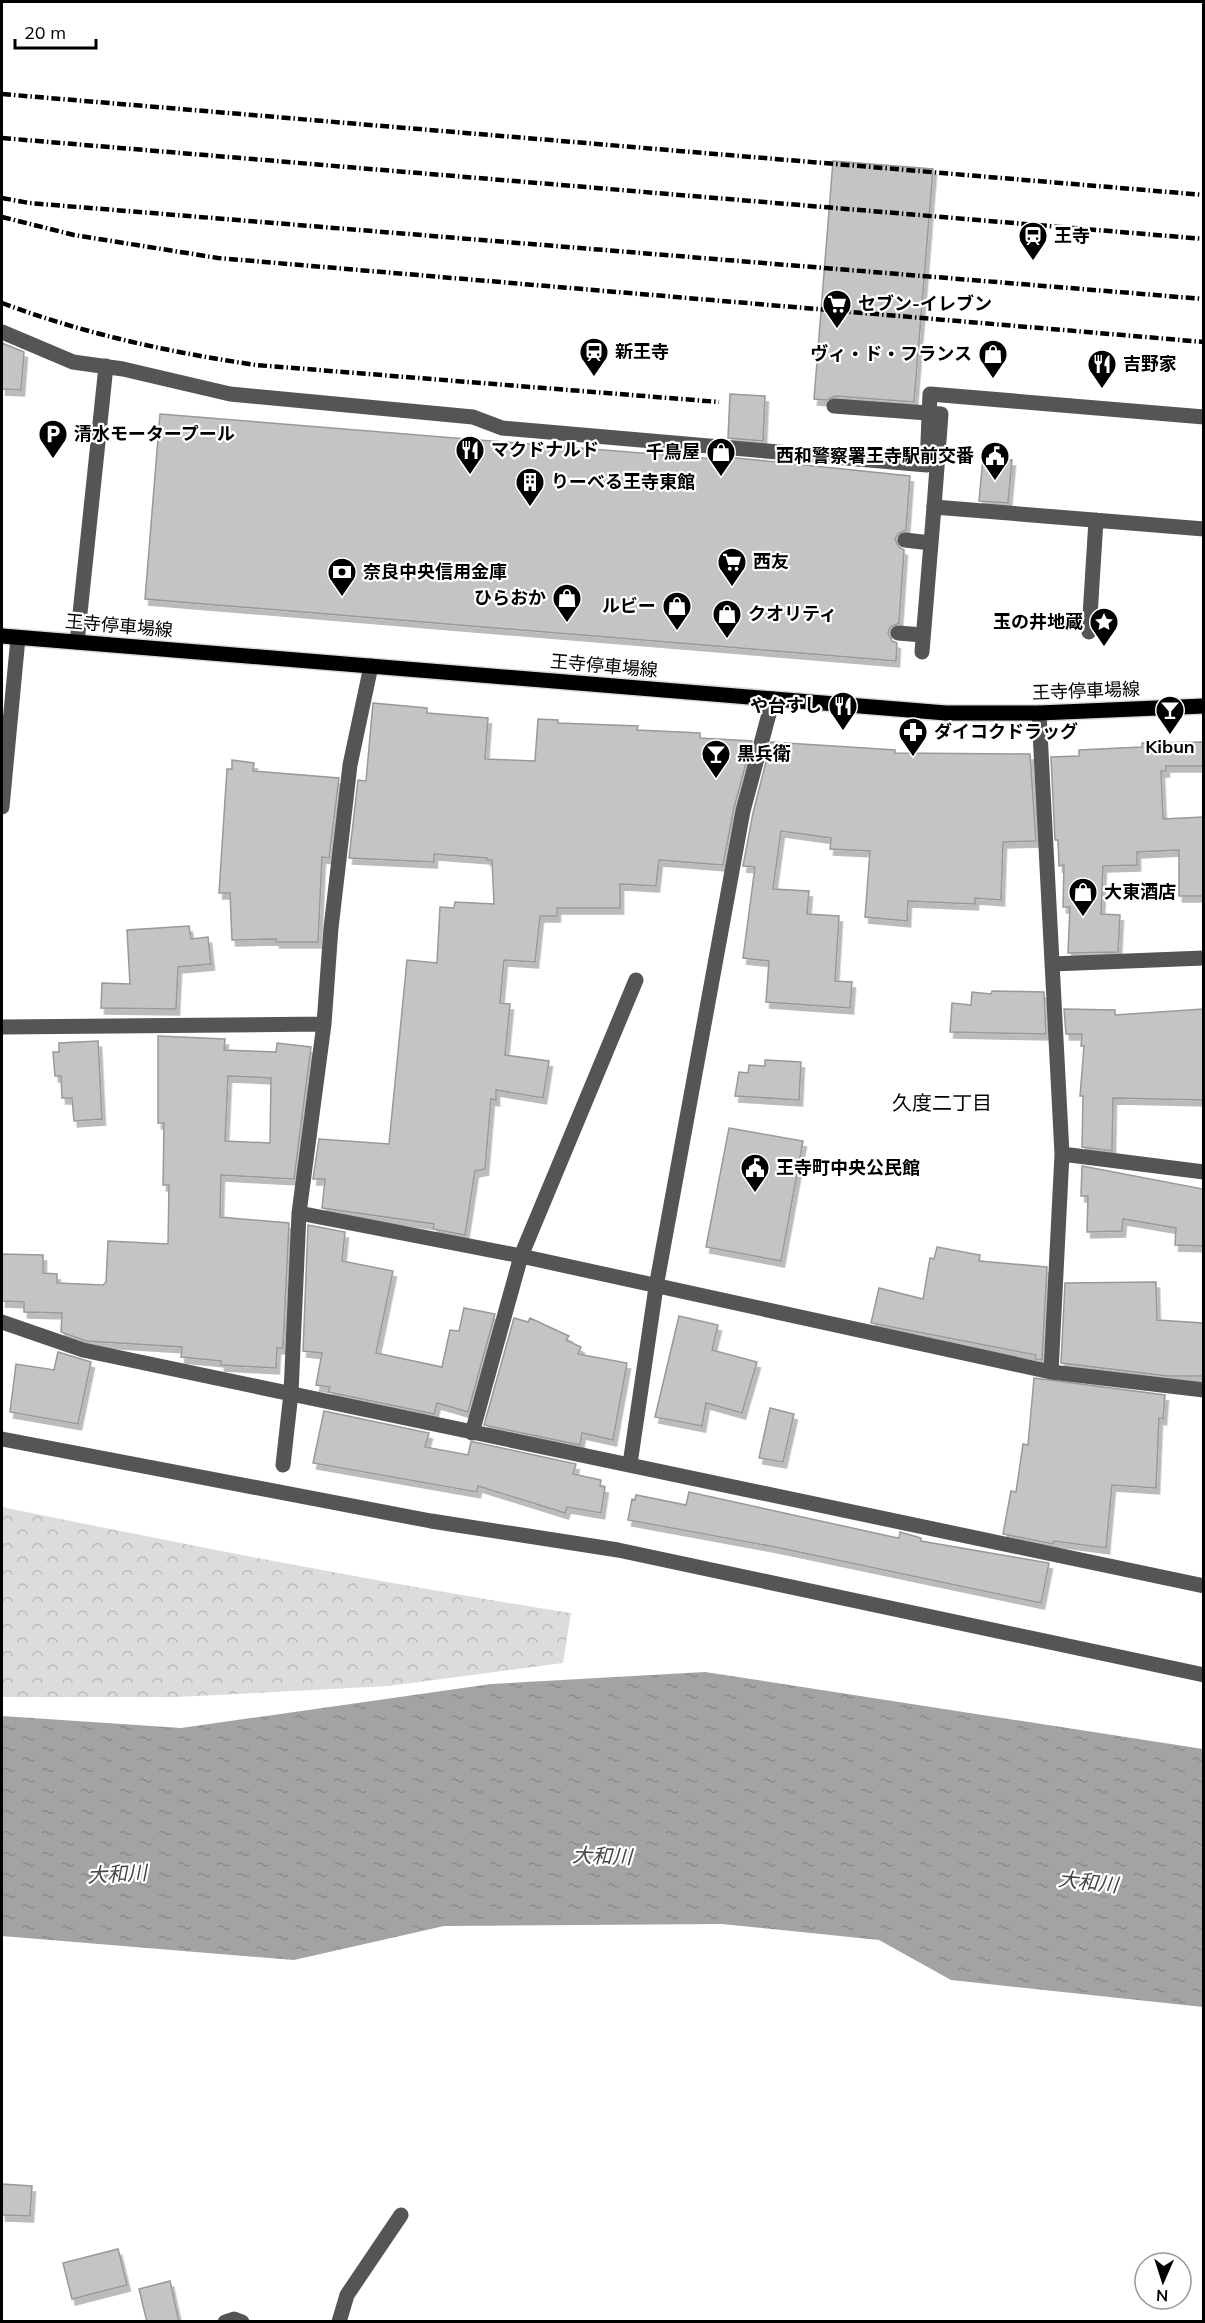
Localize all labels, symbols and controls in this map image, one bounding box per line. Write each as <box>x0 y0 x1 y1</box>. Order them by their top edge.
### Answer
scale bar <box>15 12 96 50</box>
text: 20 m <box>24 21 66 44</box>
station icon: 王寺 <box>1017 220 1049 262</box>
place label: 王寺 <box>1054 224 1090 247</box>
supermarket icon: セブン-イレブン <box>821 288 853 330</box>
place label: セブン-イレブン <box>858 292 992 315</box>
station icon: 新王寺 <box>578 336 610 378</box>
shop icon: ヴィ・ド・フランス <box>977 338 1009 380</box>
place label: 新王寺 <box>615 340 669 363</box>
place label: ヴィ・ド・フランス <box>810 342 972 365</box>
restaurant icon: 吉野家 <box>1086 348 1118 390</box>
place label: 吉野家 <box>1123 352 1177 375</box>
parking icon: 清水モータープール <box>37 418 69 460</box>
place label: 清水モータープール <box>74 422 235 445</box>
restaurant icon: マクドナルド <box>454 434 486 476</box>
shop icon: 千鳥屋 <box>705 436 737 478</box>
place label: マクドナルド <box>491 438 599 461</box>
place label: 千鳥屋 <box>646 440 700 463</box>
public building icon: 西和警察署王寺駅前交番 <box>979 440 1011 482</box>
place label: 西和警察署王寺駅前交番 <box>776 444 974 467</box>
building icon: りーべる王寺東館 <box>514 466 546 508</box>
place label: りーべる王寺東館 <box>551 470 695 493</box>
supermarket icon: 西友 <box>716 546 748 588</box>
place label: 西友 <box>753 550 789 573</box>
bank icon: 奈良中央信用金庫 <box>326 556 358 598</box>
place label: 奈良中央信用金庫 <box>363 560 507 583</box>
shop icon: ひらおか <box>551 582 583 624</box>
place label: ひらおか <box>474 586 546 609</box>
shop icon: ルビー <box>661 590 693 632</box>
place label: ルビー <box>602 594 656 617</box>
shop icon: クオリティ <box>711 598 743 640</box>
place label: クオリティ <box>748 602 837 625</box>
place icon: 玉の井地蔵 <box>1088 606 1120 648</box>
street label: 王寺停車場線 <box>64 609 174 642</box>
place label: 玉の井地蔵 <box>993 610 1083 633</box>
street label: 王寺停車場線 <box>549 649 659 682</box>
street label: 王寺停車場線 <box>1032 677 1140 704</box>
restaurant icon: や台すし <box>827 690 859 732</box>
place label: や台すし <box>750 694 822 717</box>
bar icon: Kibun <box>1154 694 1186 736</box>
pharmacy icon: ダイコクドラッグ <box>897 716 929 758</box>
place label: ダイコクドラッグ <box>934 720 1078 743</box>
place label: Kibun <box>1145 735 1195 758</box>
bar icon: 黒兵衛 <box>700 738 732 780</box>
place label: 黒兵衛 <box>737 742 791 765</box>
shop icon: 大東酒店 <box>1067 876 1099 918</box>
place label: 大東酒店 <box>1104 880 1176 903</box>
district label: 久度二丁目 <box>892 1090 992 1115</box>
public building icon: 王寺町中央公民館 <box>739 1152 771 1194</box>
place label: 王寺町中央公民館 <box>776 1156 920 1179</box>
water label: 大和川 <box>572 1842 634 1869</box>
water label: 大和川 <box>86 1859 150 1888</box>
water label: 大和川 <box>1057 1866 1121 1897</box>
north arrow <box>1133 2251 1193 2311</box>
text: N <box>1156 2286 1169 2306</box>

